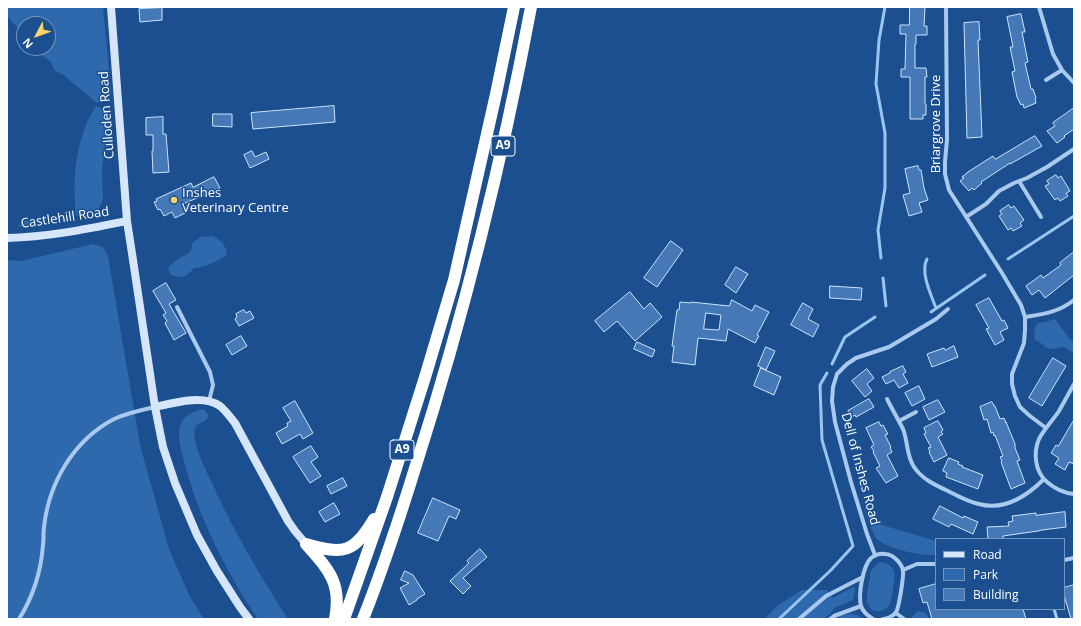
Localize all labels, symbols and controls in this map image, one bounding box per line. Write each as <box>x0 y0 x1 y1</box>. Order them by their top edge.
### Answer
north arrow <box>16 16 56 56</box>
text: N <box>19 35 36 52</box>
street label: Culloden Road <box>96 70 118 160</box>
street label: Briargrove Drive <box>928 75 944 173</box>
road number: A9 <box>491 136 515 156</box>
place label: Inshes Veterinary Centre <box>182 185 289 216</box>
marker: Inshes Veterinary Centre <box>169 195 179 205</box>
street label: Castlehill Road <box>20 204 110 232</box>
street label: Dell of Inshes Road <box>837 411 883 527</box>
road number: A9 <box>390 440 414 460</box>
legend <box>935 538 1065 610</box>
text: Road <box>973 546 1002 563</box>
text: Park <box>973 566 998 583</box>
text: Building <box>973 586 1018 603</box>

